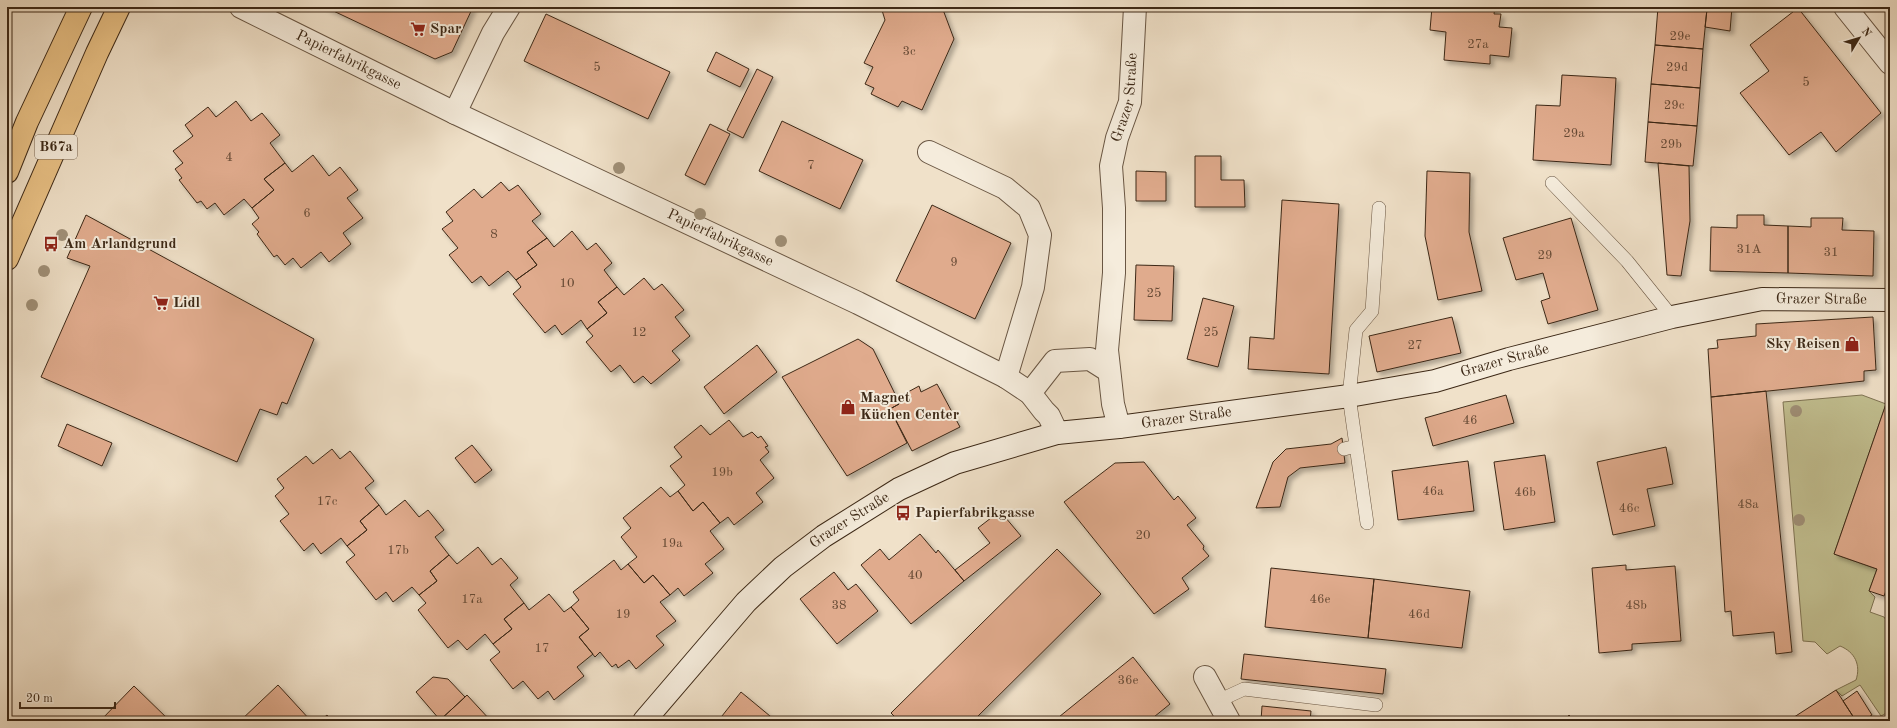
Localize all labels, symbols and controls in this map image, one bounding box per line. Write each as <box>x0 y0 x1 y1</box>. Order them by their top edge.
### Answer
north arrow <box>1839 18 1879 58</box>
supermarket icon: Spar <box>409 20 427 38</box>
place label: Spar <box>430 22 462 37</box>
text: N <box>1859 26 1873 40</box>
street label: Papierfabrikgasse <box>293 28 404 93</box>
house number: 29e <box>1669 30 1691 43</box>
house number: 27a <box>1467 38 1489 51</box>
house number: 3c <box>902 45 916 58</box>
street label: Grazer Straße <box>1109 52 1140 144</box>
house number: 5 <box>593 61 601 74</box>
house number: 29d <box>1666 61 1688 74</box>
house number: 5 <box>1802 76 1810 89</box>
house number: 29c <box>1664 99 1685 112</box>
house number: 29a <box>1563 127 1585 140</box>
road number: B67a <box>35 135 77 159</box>
house number: 29b <box>1660 138 1682 151</box>
house number: 4 <box>225 151 233 164</box>
house number: 7 <box>807 159 815 172</box>
house number: 6 <box>303 207 311 220</box>
street label: Papierfabrikgasse <box>665 207 776 269</box>
house number: 8 <box>490 228 498 241</box>
bus stop icon: Am Arlandgrund <box>42 235 60 253</box>
place label: Am Arlandgrund <box>63 237 176 252</box>
house number: 31A <box>1736 243 1762 256</box>
house number: 31 <box>1823 246 1839 259</box>
house number: 29 <box>1537 249 1553 262</box>
house number: 9 <box>950 256 958 269</box>
house number: 10 <box>559 277 575 290</box>
house number: 25 <box>1146 287 1162 300</box>
street label: Grazer Straße <box>1776 292 1867 307</box>
supermarket icon: Lidl <box>152 294 170 312</box>
place label: Lidl <box>173 296 201 311</box>
house number: 12 <box>631 326 647 339</box>
house number: 25 <box>1203 326 1219 339</box>
shop icon: Sky Reisen <box>1843 335 1861 353</box>
place label: Sky Reisen <box>1766 337 1840 352</box>
house number: 27 <box>1407 339 1423 352</box>
street label: Grazer Straße <box>1459 341 1551 380</box>
place label: Magnet Küchen Center <box>860 391 960 423</box>
shop icon: Magnet Küchen Center <box>839 398 857 416</box>
street label: Grazer Straße <box>1140 404 1233 431</box>
house number: 46 <box>1462 414 1478 427</box>
house number: 19b <box>711 466 733 479</box>
house number: 46a <box>1422 485 1444 498</box>
house number: 46b <box>1514 486 1536 499</box>
street label: Grazer Straße <box>807 489 892 551</box>
house number: 17c <box>317 495 338 508</box>
house number: 48a <box>1737 498 1759 511</box>
house number: 46c <box>1619 502 1640 515</box>
bus stop icon: Papierfabrikgasse <box>894 504 912 522</box>
place label: Papierfabrikgasse <box>915 506 1035 521</box>
house number: 20 <box>1135 529 1151 542</box>
house number: 19a <box>661 537 683 550</box>
house number: 17b <box>387 544 409 557</box>
house number: 40 <box>907 569 923 582</box>
house number: 17a <box>461 593 483 606</box>
house number: 46e <box>1309 593 1331 606</box>
house number: 38 <box>831 599 847 612</box>
house number: 48b <box>1625 599 1647 612</box>
house number: 19 <box>615 608 631 621</box>
house number: 46d <box>1408 608 1430 621</box>
house number: 17 <box>534 642 550 655</box>
house number: 36e <box>1117 674 1139 687</box>
scale bar <box>20 684 115 710</box>
text: 20 m <box>26 693 53 705</box>

